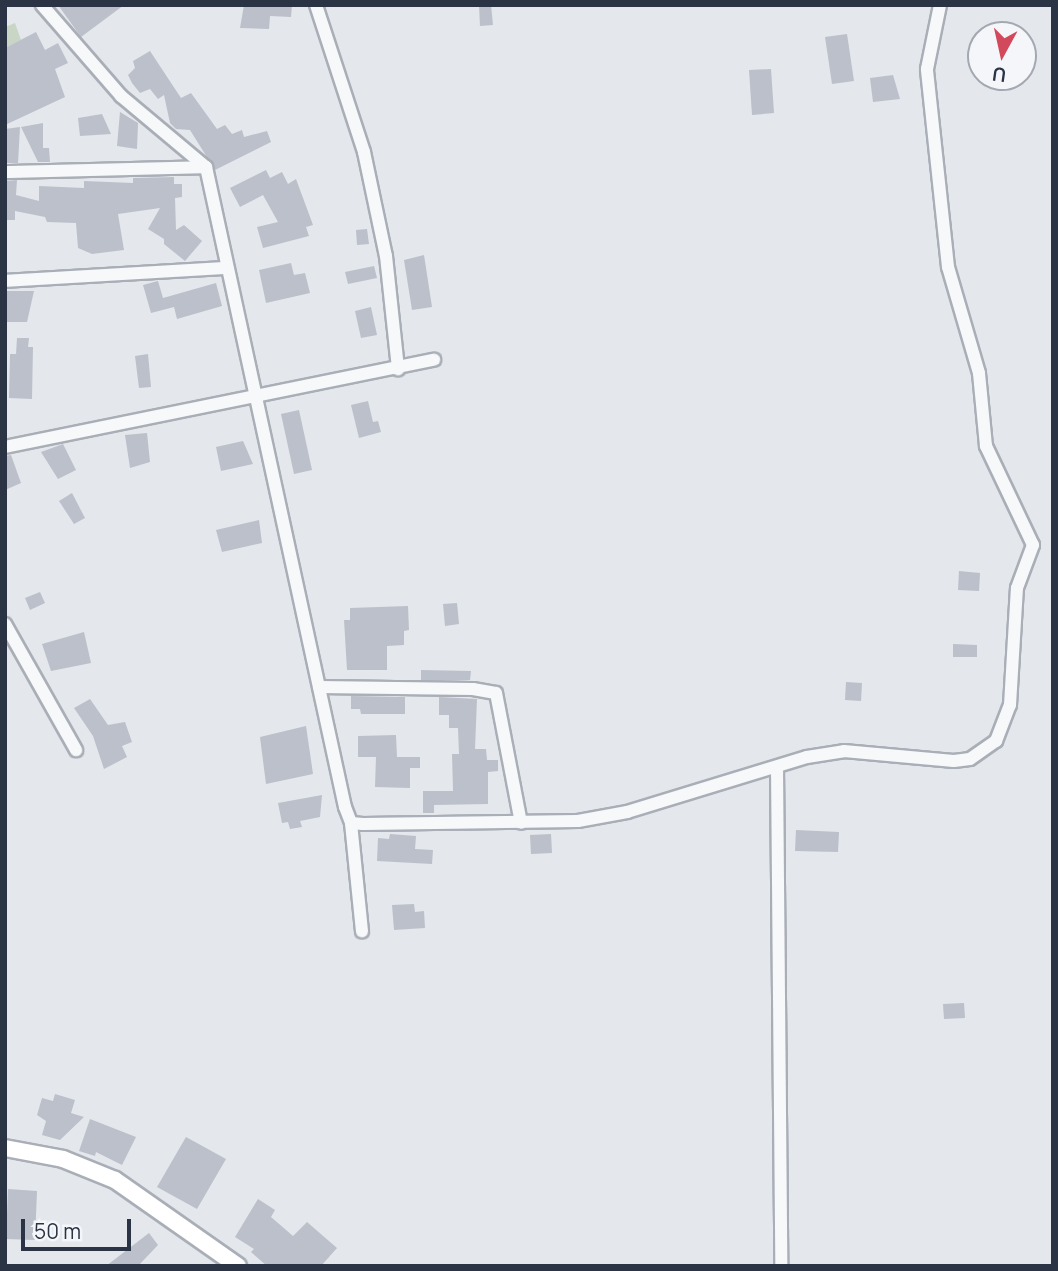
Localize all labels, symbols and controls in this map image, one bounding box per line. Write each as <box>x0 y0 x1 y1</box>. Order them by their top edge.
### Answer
north arrow <box>967 21 1037 91</box>
text: U <box>991 61 1008 89</box>
scale bar <box>24 1204 135 1248</box>
text: 50 m <box>34 1217 81 1245</box>

